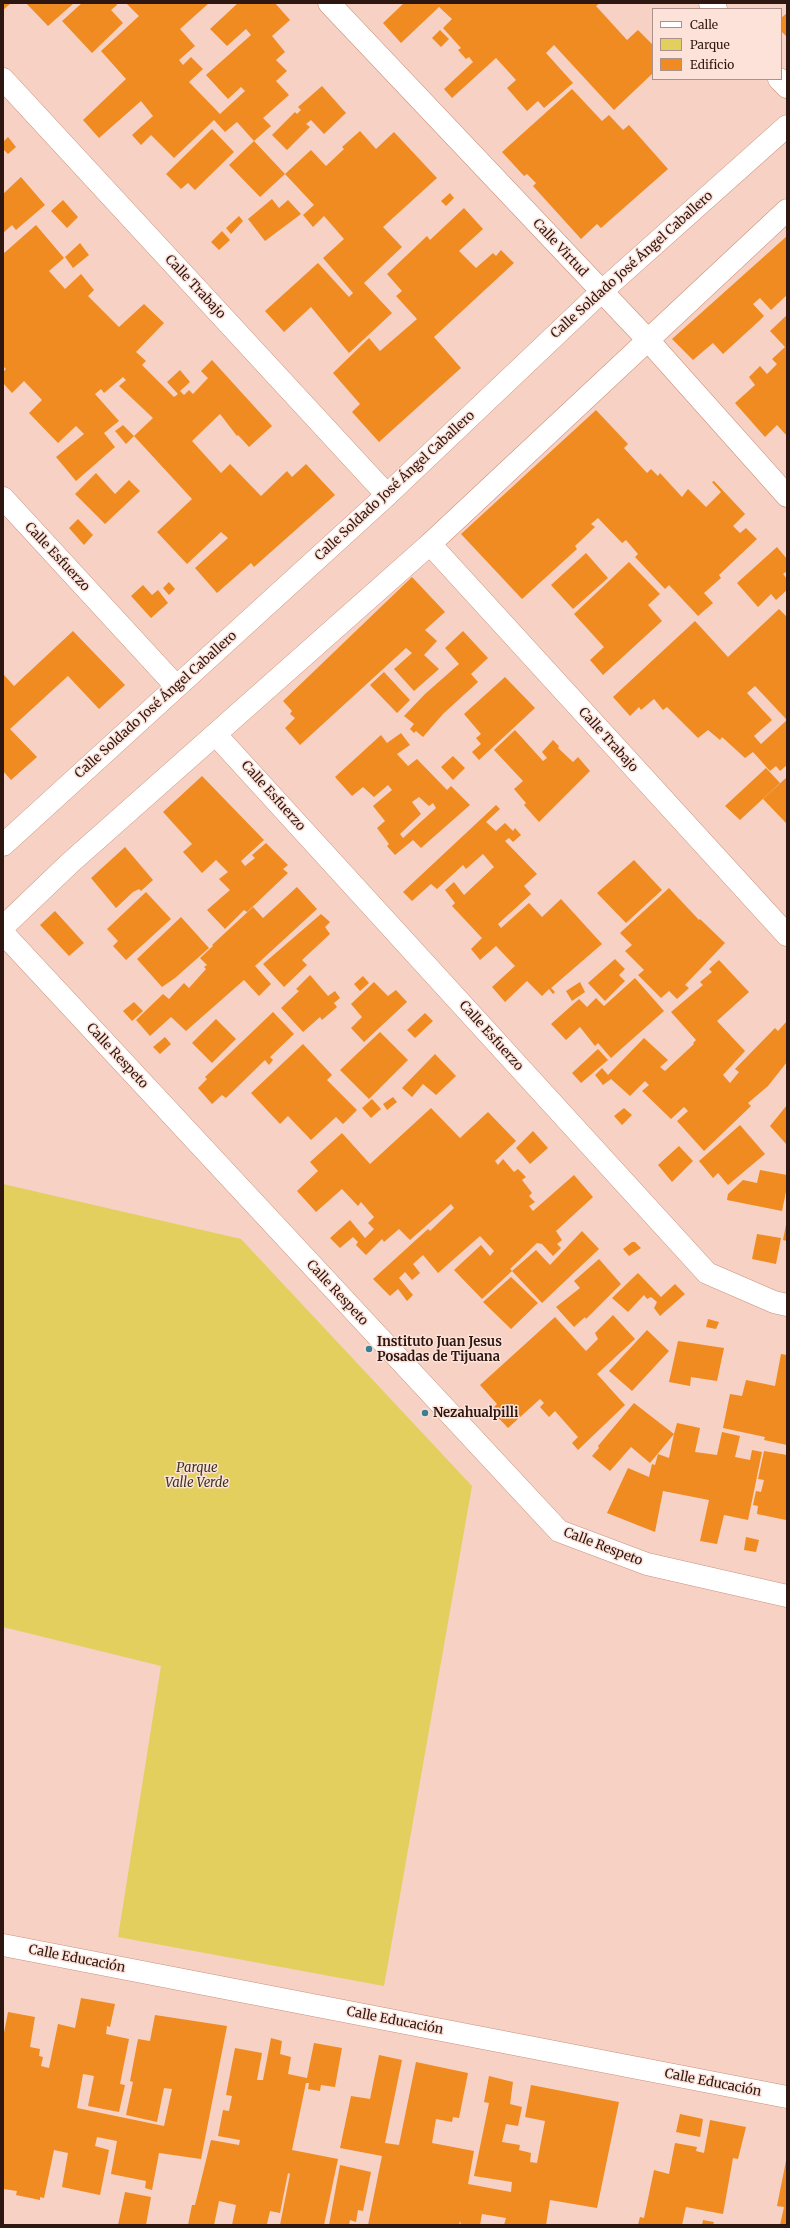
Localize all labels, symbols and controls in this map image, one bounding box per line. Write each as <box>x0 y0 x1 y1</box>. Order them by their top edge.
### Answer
legend <box>652 8 782 80</box>
text: Calle <box>690 17 718 32</box>
text: Parque <box>690 37 730 52</box>
text: Edificio <box>690 57 734 72</box>
street label: Calle Soldado José Ángel Caballero <box>548 188 716 342</box>
street label: Calle Virtud <box>529 216 591 280</box>
street label: Calle Trabajo <box>162 252 228 322</box>
street label: Calle Soldado José Ángel Caballero <box>312 408 478 564</box>
street label: Calle Esfuerzo <box>21 519 93 595</box>
street label: Calle Soldado José Ángel Caballero <box>72 628 240 782</box>
street label: Calle Trabajo <box>575 705 641 775</box>
street label: Calle Esfuerzo <box>238 758 308 834</box>
street label: Calle Esfuerzo <box>456 998 526 1074</box>
street label: Calle Respeto <box>83 1020 151 1092</box>
street label: Calle Respeto <box>303 1257 371 1329</box>
place label: Instituto Juan Jesus Posadas de Tijuana <box>377 1334 502 1365</box>
marker: Instituto Juan Jesus Posadas de Tijuana <box>364 1344 374 1354</box>
place label: Nezahualpilli <box>433 1405 518 1421</box>
marker: Nezahualpilli <box>420 1408 430 1418</box>
park label: Parque Valle Verde <box>165 1460 229 1491</box>
street label: Calle Respeto <box>561 1525 645 1569</box>
street label: Calle Educación <box>27 1942 127 1976</box>
street label: Calle Educación <box>345 2004 445 2038</box>
street label: Calle Educación <box>663 2066 763 2100</box>

